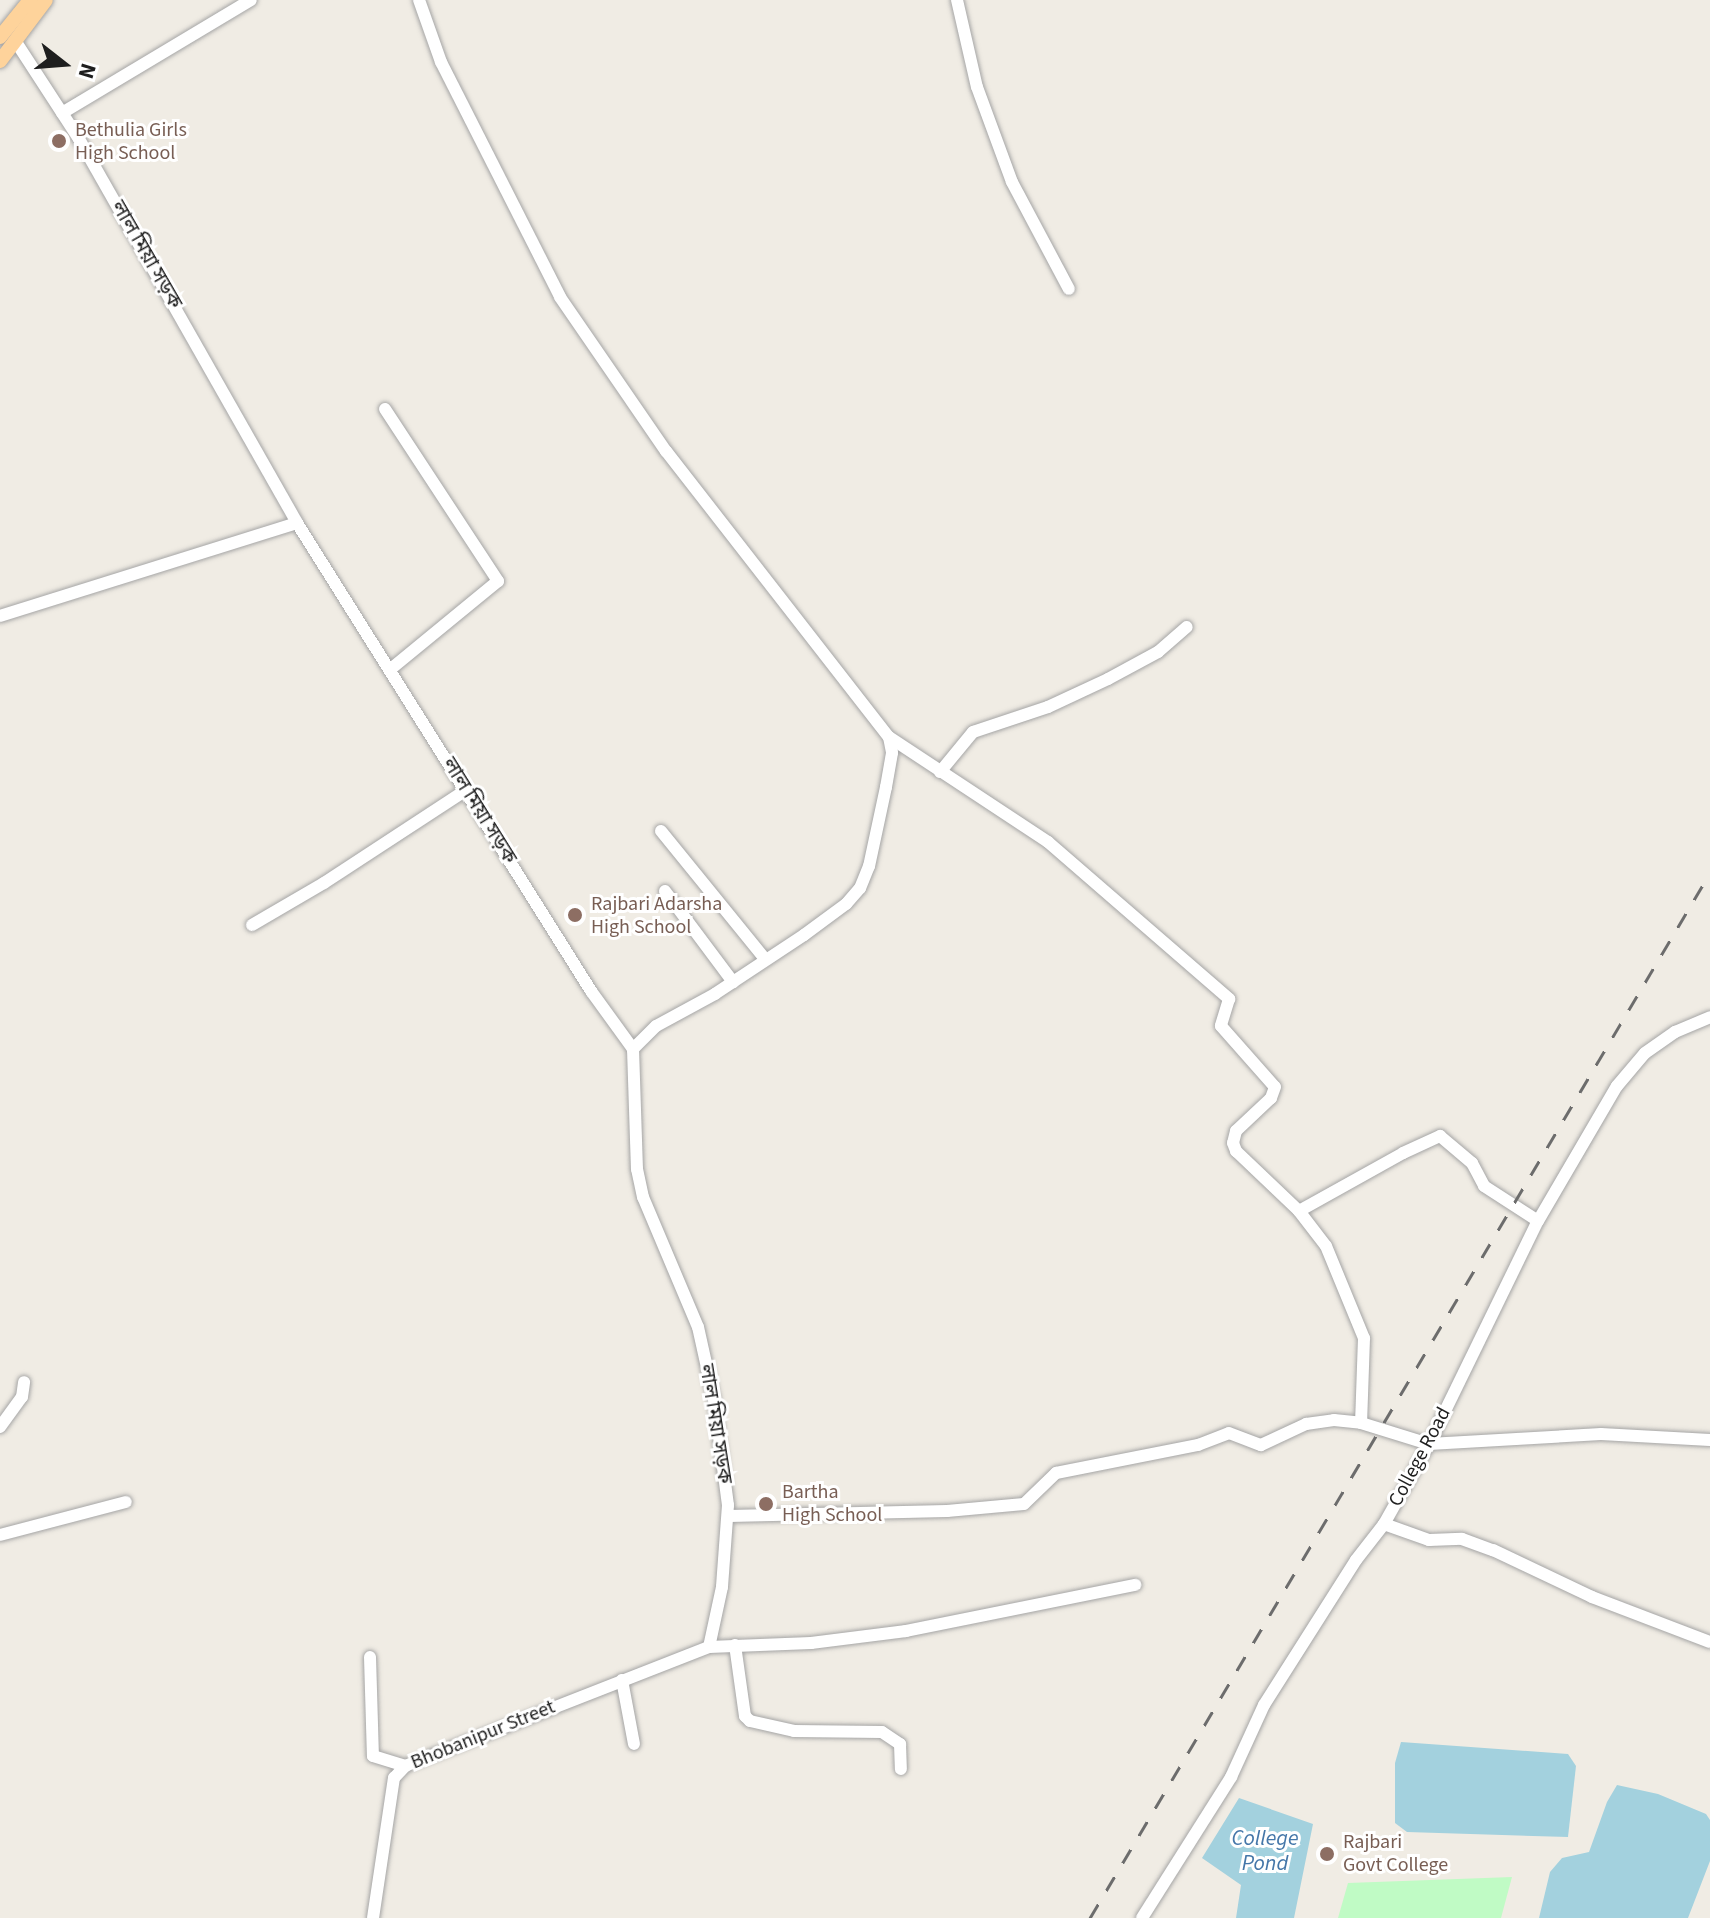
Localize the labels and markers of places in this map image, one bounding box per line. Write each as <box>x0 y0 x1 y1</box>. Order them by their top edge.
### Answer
place label: Bethulia Girls High School <box>75 118 187 165</box>
marker: Bethulia Girls High School <box>50 132 68 150</box>
place label: Rajbari Adarsha High School <box>591 892 722 939</box>
marker: Rajbari Adarsha High School <box>566 906 584 924</box>
place label: Bartha High School <box>782 1480 882 1527</box>
marker: Bartha High School <box>757 1495 775 1513</box>
place label: Rajbari Govt College <box>1343 1830 1448 1877</box>
marker: Rajbari Govt College <box>1318 1845 1336 1863</box>

